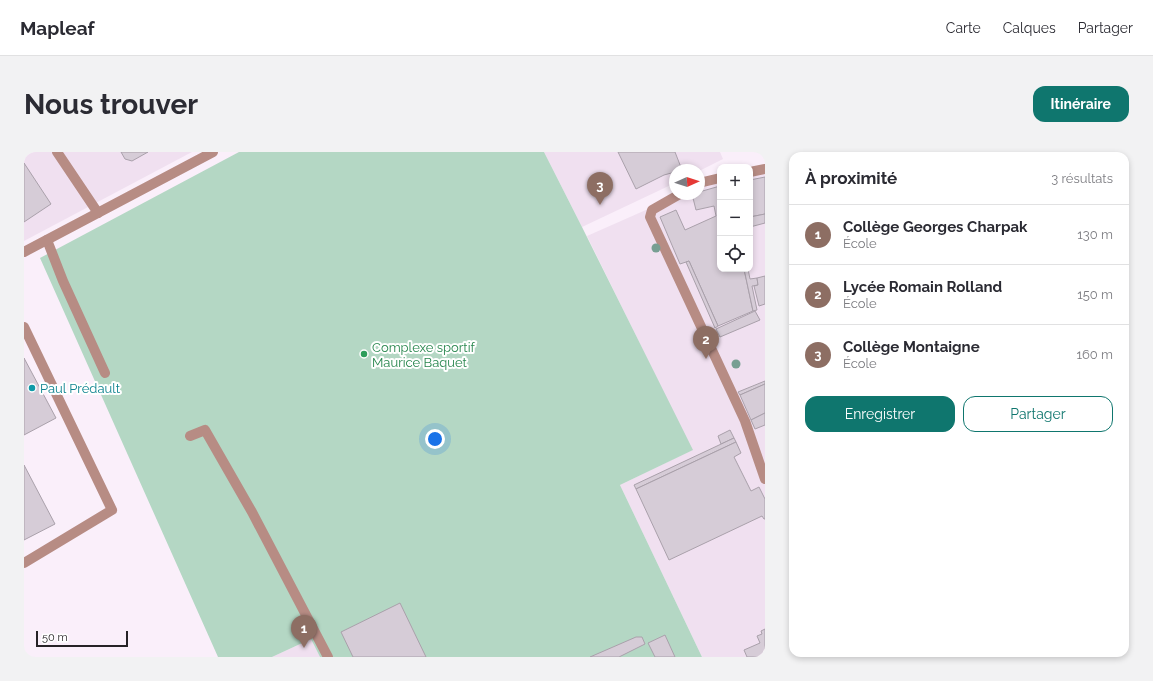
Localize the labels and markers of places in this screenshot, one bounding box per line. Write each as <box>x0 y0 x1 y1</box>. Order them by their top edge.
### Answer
pin: 3 <box>587 172 613 205</box>
pin: 2 <box>693 326 719 359</box>
place label: Complexe sportif Maurice Baquet <box>372 340 476 370</box>
marker: Complexe sportif Maurice Baquet <box>359 349 369 359</box>
place label: Paul Prédault <box>40 381 121 396</box>
marker: Paul Prédault <box>27 383 37 393</box>
pin: 1 <box>291 615 317 648</box>

